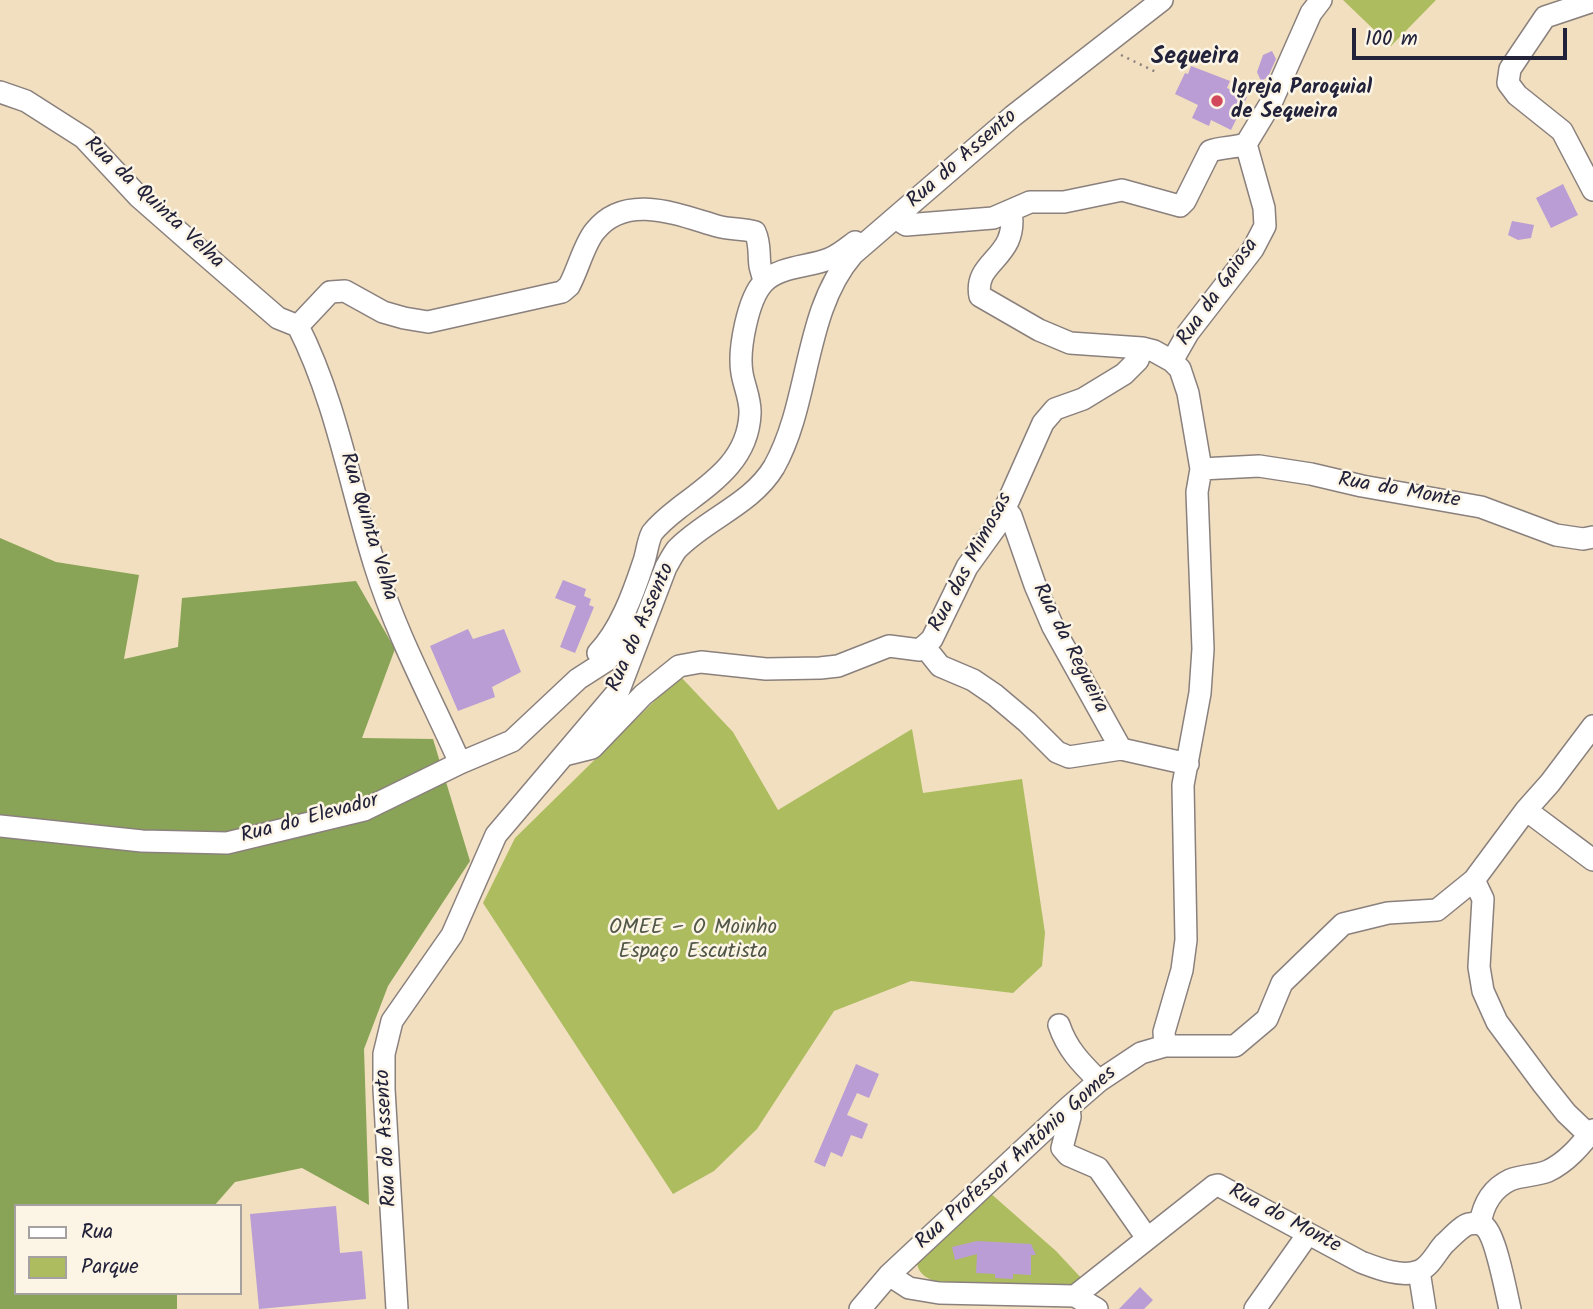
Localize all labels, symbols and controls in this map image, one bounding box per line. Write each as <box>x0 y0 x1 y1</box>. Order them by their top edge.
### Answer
scale bar <box>1355 14 1570 58</box>
text: 100 m <box>1365 23 1418 56</box>
district label: Sequeira <box>1151 45 1239 73</box>
place label: Igreja Paroquial de Sequeira <box>1231 76 1372 126</box>
marker: Igreja Paroquial de Sequeira <box>1209 93 1225 109</box>
street label: Rua do Assento <box>903 105 1023 215</box>
street label: Rua da Quinta Velha <box>78 133 228 275</box>
street label: Rua da Gaiosa <box>1173 234 1265 352</box>
street label: Rua Quinta Velha <box>332 450 402 604</box>
street label: Rua do Monte <box>1336 469 1462 515</box>
street label: Rua das Mimosas <box>925 489 1019 637</box>
street label: Rua do Assento <box>602 560 682 696</box>
street label: Rua da Regueira <box>1025 580 1113 718</box>
street label: Rua do Elevador <box>238 790 382 850</box>
park label: OMEE – O Moinho Espaço Escutista <box>609 916 777 966</box>
street label: Rua Professor António Gomes <box>911 1062 1123 1256</box>
street label: Rua do Assento <box>372 1068 404 1208</box>
street label: Rua do Monte <box>1223 1180 1345 1260</box>
legend <box>14 1204 242 1295</box>
text: Rua <box>81 1216 113 1249</box>
text: Parque <box>81 1251 139 1284</box>

